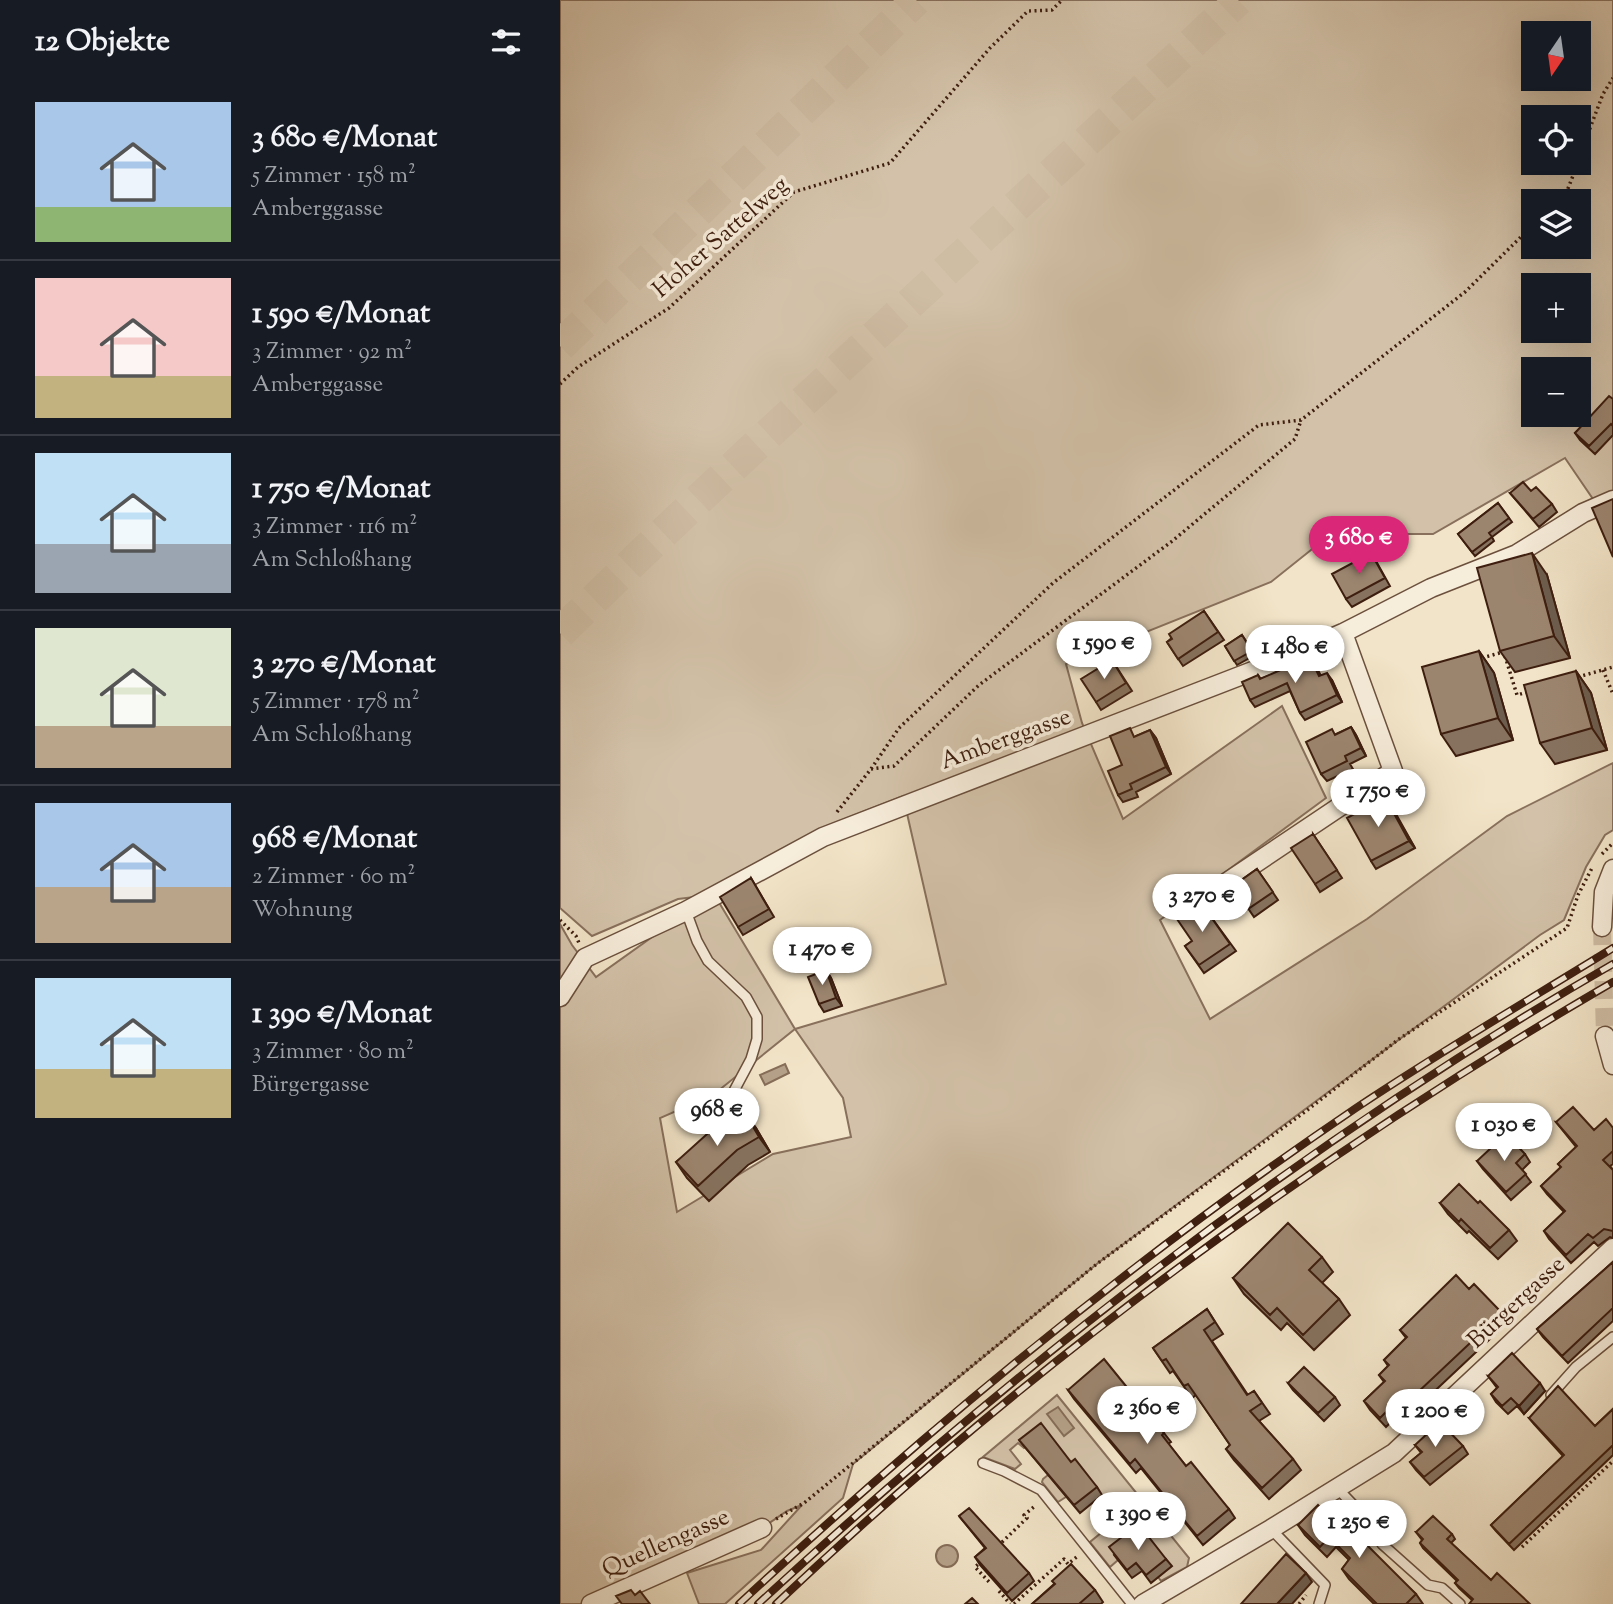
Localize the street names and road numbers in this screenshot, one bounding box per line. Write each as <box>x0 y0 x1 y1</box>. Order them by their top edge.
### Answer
street label: Hoher Sattelweg <box>646 169 797 307</box>
street label: Amberggasse <box>936 701 1076 779</box>
street label: Bürgergasse <box>1461 1249 1573 1357</box>
street label: Quellengasse <box>597 1501 735 1587</box>

